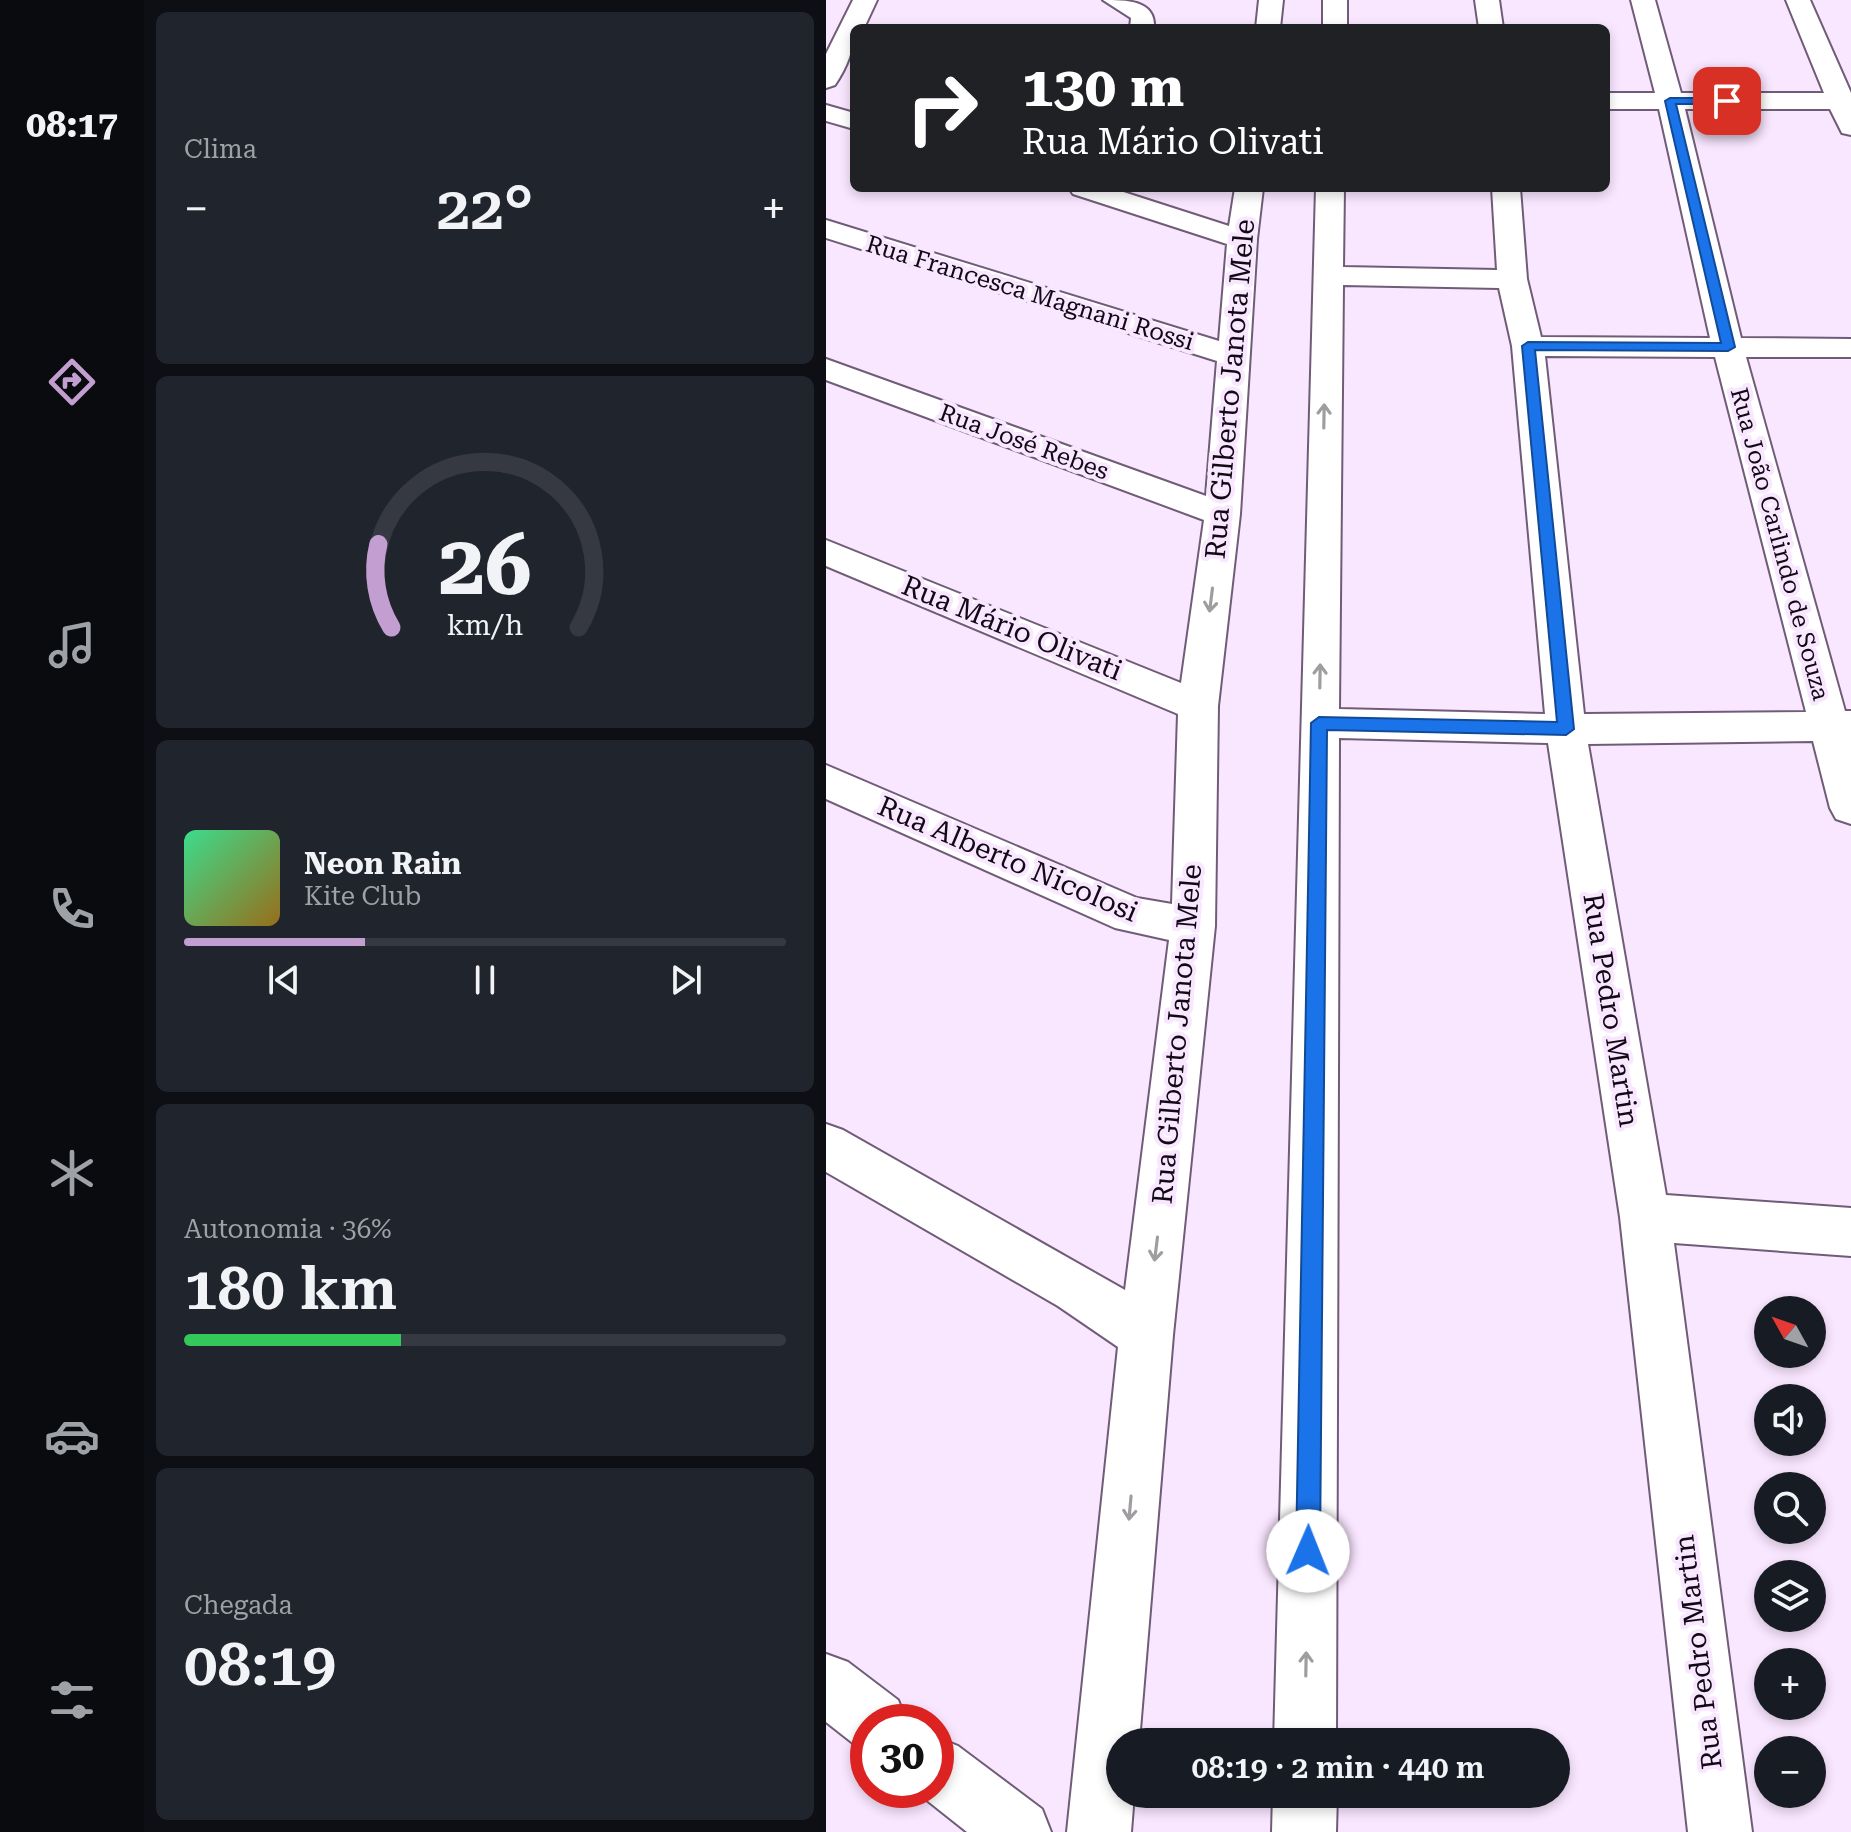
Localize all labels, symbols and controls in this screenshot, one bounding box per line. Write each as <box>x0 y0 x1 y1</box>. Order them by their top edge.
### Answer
text: 130 m <box>1022 54 1184 120</box>
icon: right <box>890 56 994 160</box>
pin <box>1693 67 1761 135</box>
icon: arrive <box>1705 79 1749 123</box>
text: 08:17 <box>26 104 118 146</box>
text: Rua Mário Olivati <box>1022 121 1324 163</box>
text: Clima <box>184 134 257 164</box>
text: 22° <box>437 173 533 244</box>
text: − <box>184 183 209 235</box>
text: + <box>761 183 786 235</box>
street label: Rua Gilberto Janota Mele <box>1199 218 1261 560</box>
street label: Rua Francesca Magnani Rossi <box>863 230 1198 356</box>
icon: directions <box>44 354 100 410</box>
street label: Rua João Carlindo de Souza <box>1725 385 1835 703</box>
street label: Rua José Rebes <box>936 398 1112 486</box>
one-way arrow <box>1316 403 1332 430</box>
text: 26 <box>438 517 532 614</box>
street label: Rua Mário Olivati <box>897 569 1127 687</box>
one-way arrow <box>1203 587 1218 612</box>
text: km/h <box>447 608 523 642</box>
icon: music <box>44 617 100 673</box>
one-way arrow <box>1312 663 1327 690</box>
street label: Rua Alberto Nicolosi <box>873 789 1143 929</box>
text: Neon Rain <box>304 846 461 881</box>
street label: Rua Gilberto Janota Mele <box>1146 863 1208 1205</box>
icon: phone <box>44 881 100 937</box>
text: Kite Club <box>304 881 421 911</box>
street label: Rua Pedro Martin <box>1576 891 1646 1129</box>
icon: previous <box>262 958 306 1002</box>
icon: pause <box>463 958 507 1002</box>
icon: next <box>664 958 708 1002</box>
icon: climate <box>44 1145 100 1201</box>
text: Autonomia · 36% <box>184 1214 391 1244</box>
one-way arrow <box>1149 1235 1164 1262</box>
text: 180 km <box>184 1253 397 1324</box>
north arrow <box>1754 1296 1826 1368</box>
map controls <box>1754 1296 1826 1808</box>
button: sound <box>1754 1384 1826 1456</box>
icon: car <box>44 1408 100 1464</box>
button: search <box>1754 1472 1826 1544</box>
one-way arrow <box>1122 1494 1137 1521</box>
position arrow <box>1266 1509 1350 1593</box>
street label: Rua Pedro Martin <box>1667 1533 1729 1771</box>
button: layers <box>1754 1560 1826 1632</box>
text: Chegada <box>184 1590 293 1620</box>
text: 08:19 <box>184 1629 336 1700</box>
button: + <box>1754 1648 1826 1720</box>
one-way arrow <box>1298 1651 1314 1678</box>
icon: filters <box>44 1672 100 1728</box>
speed limit sign: 30 <box>850 1704 954 1808</box>
button: − <box>1754 1736 1826 1808</box>
text: 08:19 · 2 min · 440 m <box>1192 1750 1484 1785</box>

